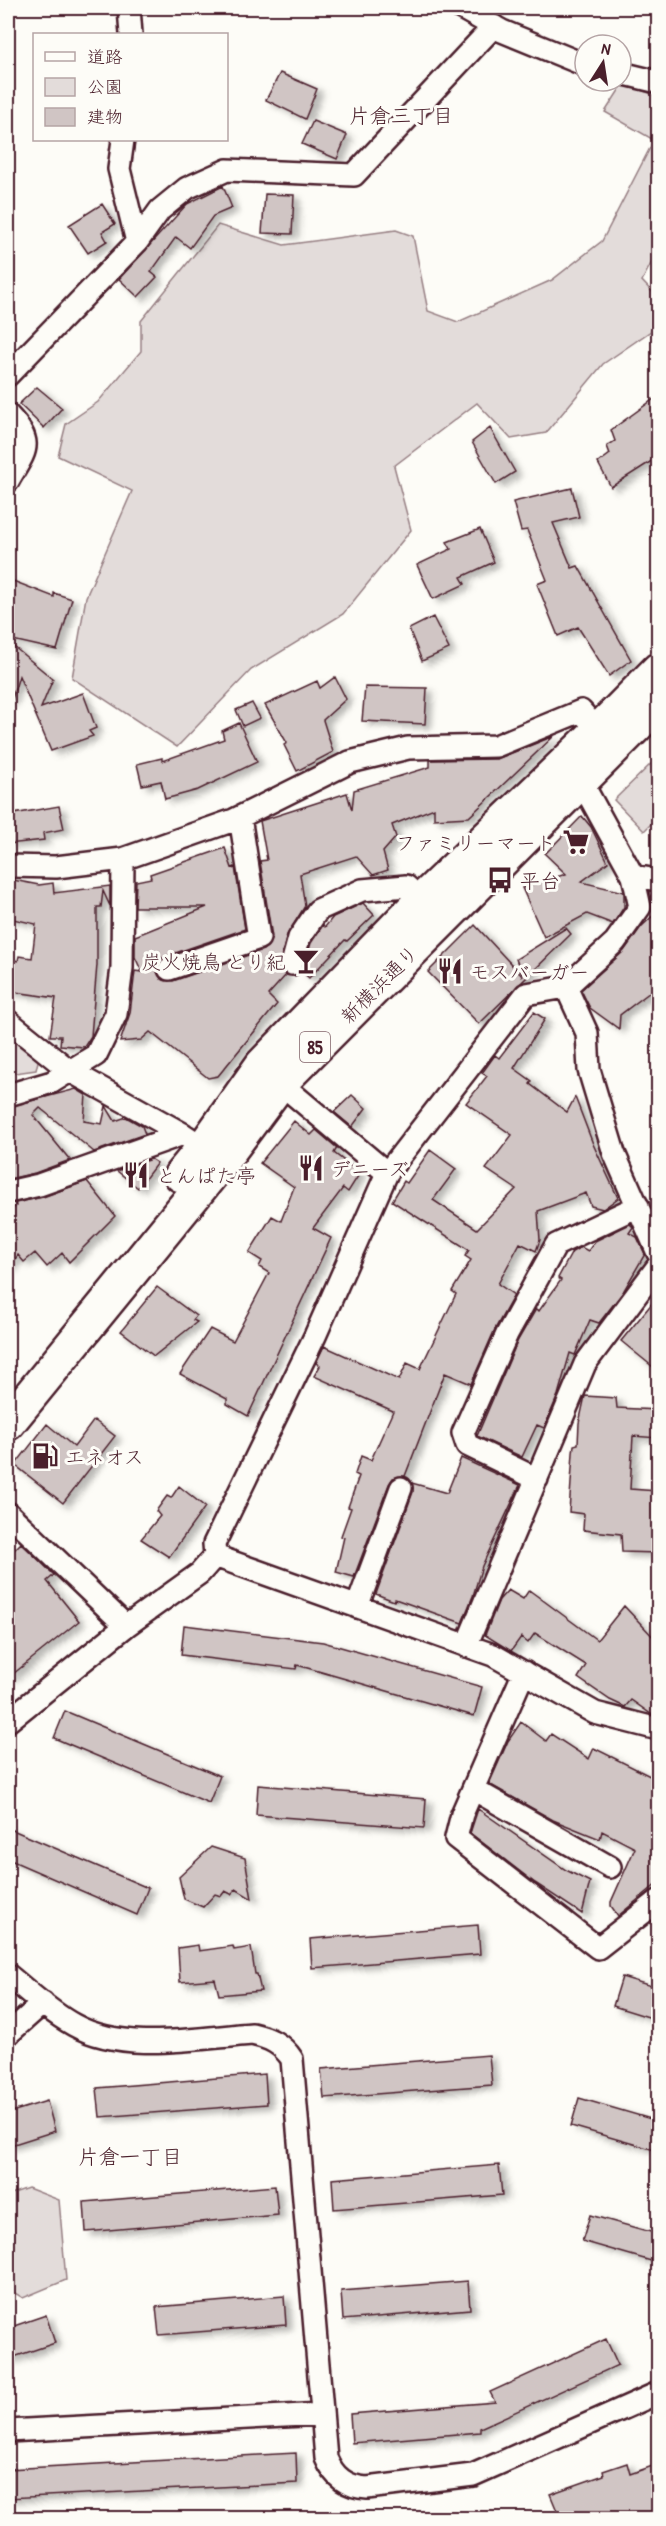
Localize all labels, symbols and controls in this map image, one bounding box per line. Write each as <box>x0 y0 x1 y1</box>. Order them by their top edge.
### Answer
legend <box>33 33 228 141</box>
north arrow <box>573 33 633 93</box>
text: N <box>600 37 613 60</box>
text: 道路 <box>87 44 123 69</box>
text: 公園 <box>87 74 123 99</box>
district label: 片倉三丁目 <box>349 101 454 130</box>
text: 建物 <box>87 104 123 129</box>
supermarket icon: ファミリーマート <box>561 827 591 857</box>
place label: ファミリーマート <box>396 829 556 856</box>
bus stop icon: 平台 <box>485 865 515 895</box>
place label: 平台 <box>520 867 560 894</box>
street label: 新横浜通り <box>334 939 424 1029</box>
bar icon: 炭火焼鳥 とり紀 <box>291 946 321 976</box>
place label: 炭火焼鳥 とり紀 <box>141 948 286 975</box>
restaurant icon: モスバーガー <box>435 956 465 986</box>
place label: モスバーガー <box>470 958 590 985</box>
road number: 85 <box>300 1032 330 1062</box>
restaurant icon: デニーズ <box>296 1153 326 1183</box>
place label: デニーズ <box>331 1155 409 1182</box>
restaurant icon: とんぱた亭 <box>121 1160 151 1190</box>
place label: とんぱた亭 <box>156 1162 256 1189</box>
fuel station icon: エネオス <box>30 1441 60 1471</box>
place label: エネオス <box>65 1443 144 1470</box>
district label: 片倉一丁目 <box>78 2142 183 2171</box>

